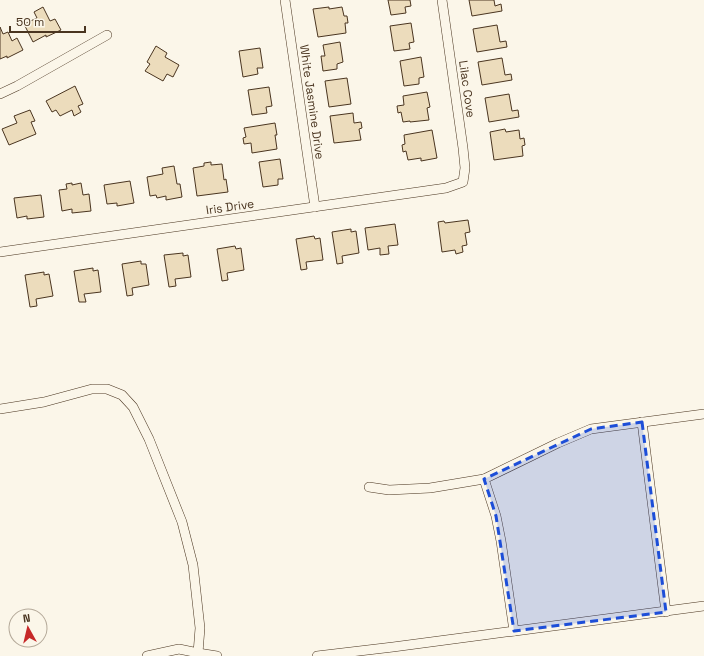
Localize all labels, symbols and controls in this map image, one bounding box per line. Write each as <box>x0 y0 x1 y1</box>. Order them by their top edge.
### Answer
scale bar <box>10 8 85 34</box>
text: 50 m <box>16 14 44 30</box>
street label: White Jasmine Drive <box>296 44 328 160</box>
street label: Lilac Cove <box>455 59 479 119</box>
street label: Iris Drive <box>205 196 255 218</box>
north arrow <box>8 608 48 648</box>
text: N <box>22 611 31 626</box>

